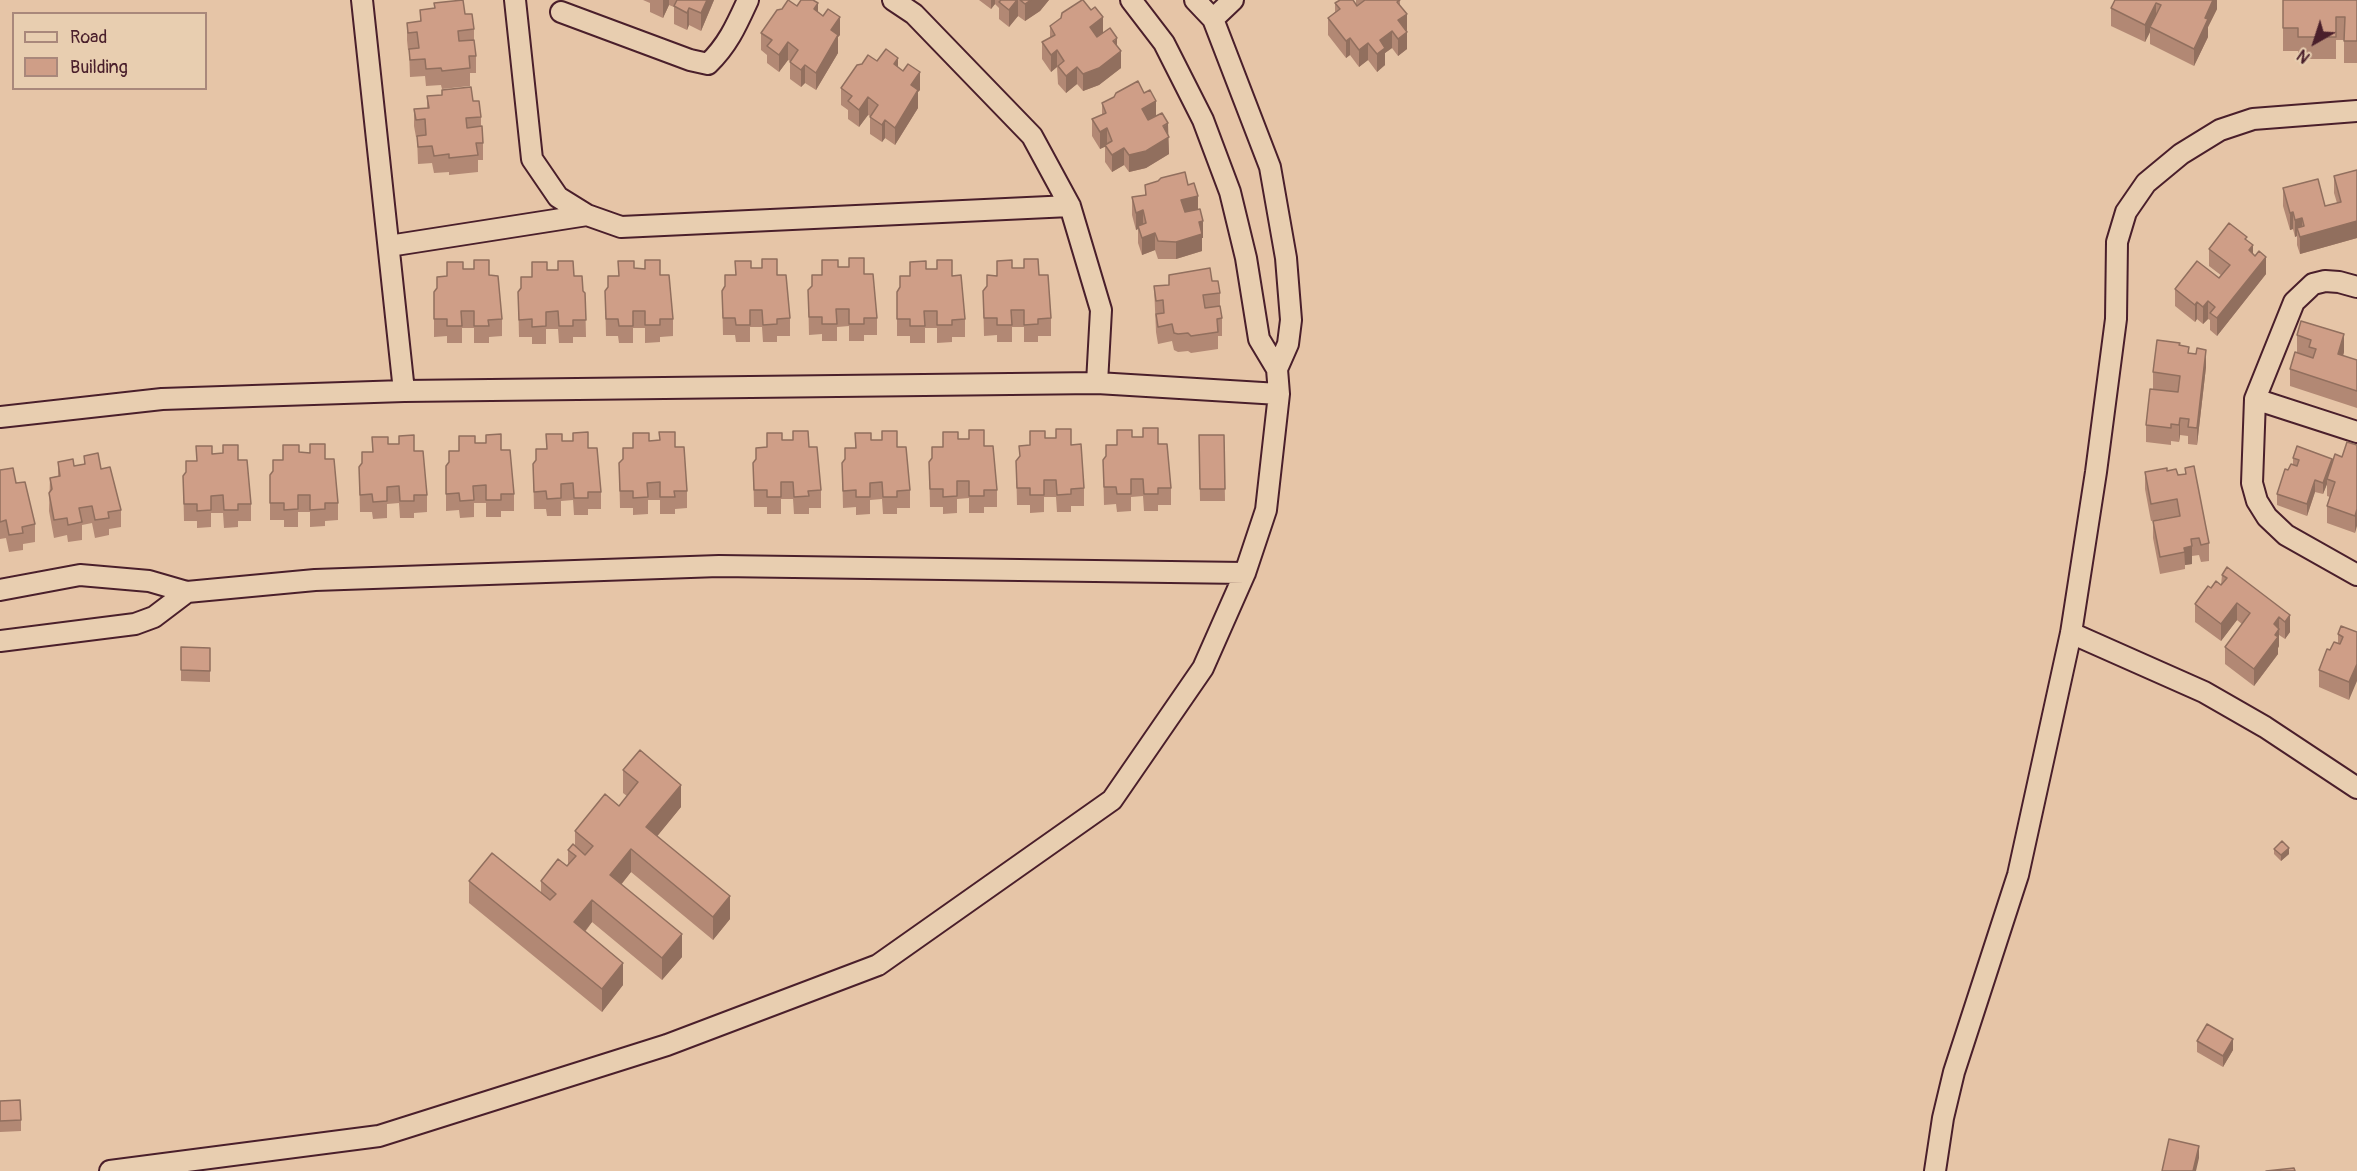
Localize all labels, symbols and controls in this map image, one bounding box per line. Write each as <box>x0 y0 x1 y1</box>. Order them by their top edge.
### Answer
legend <box>12 12 207 90</box>
north arrow <box>2285 12 2345 72</box>
text: Road <box>70 26 107 49</box>
text: N <box>2293 45 2314 67</box>
text: Building <box>70 56 128 79</box>

